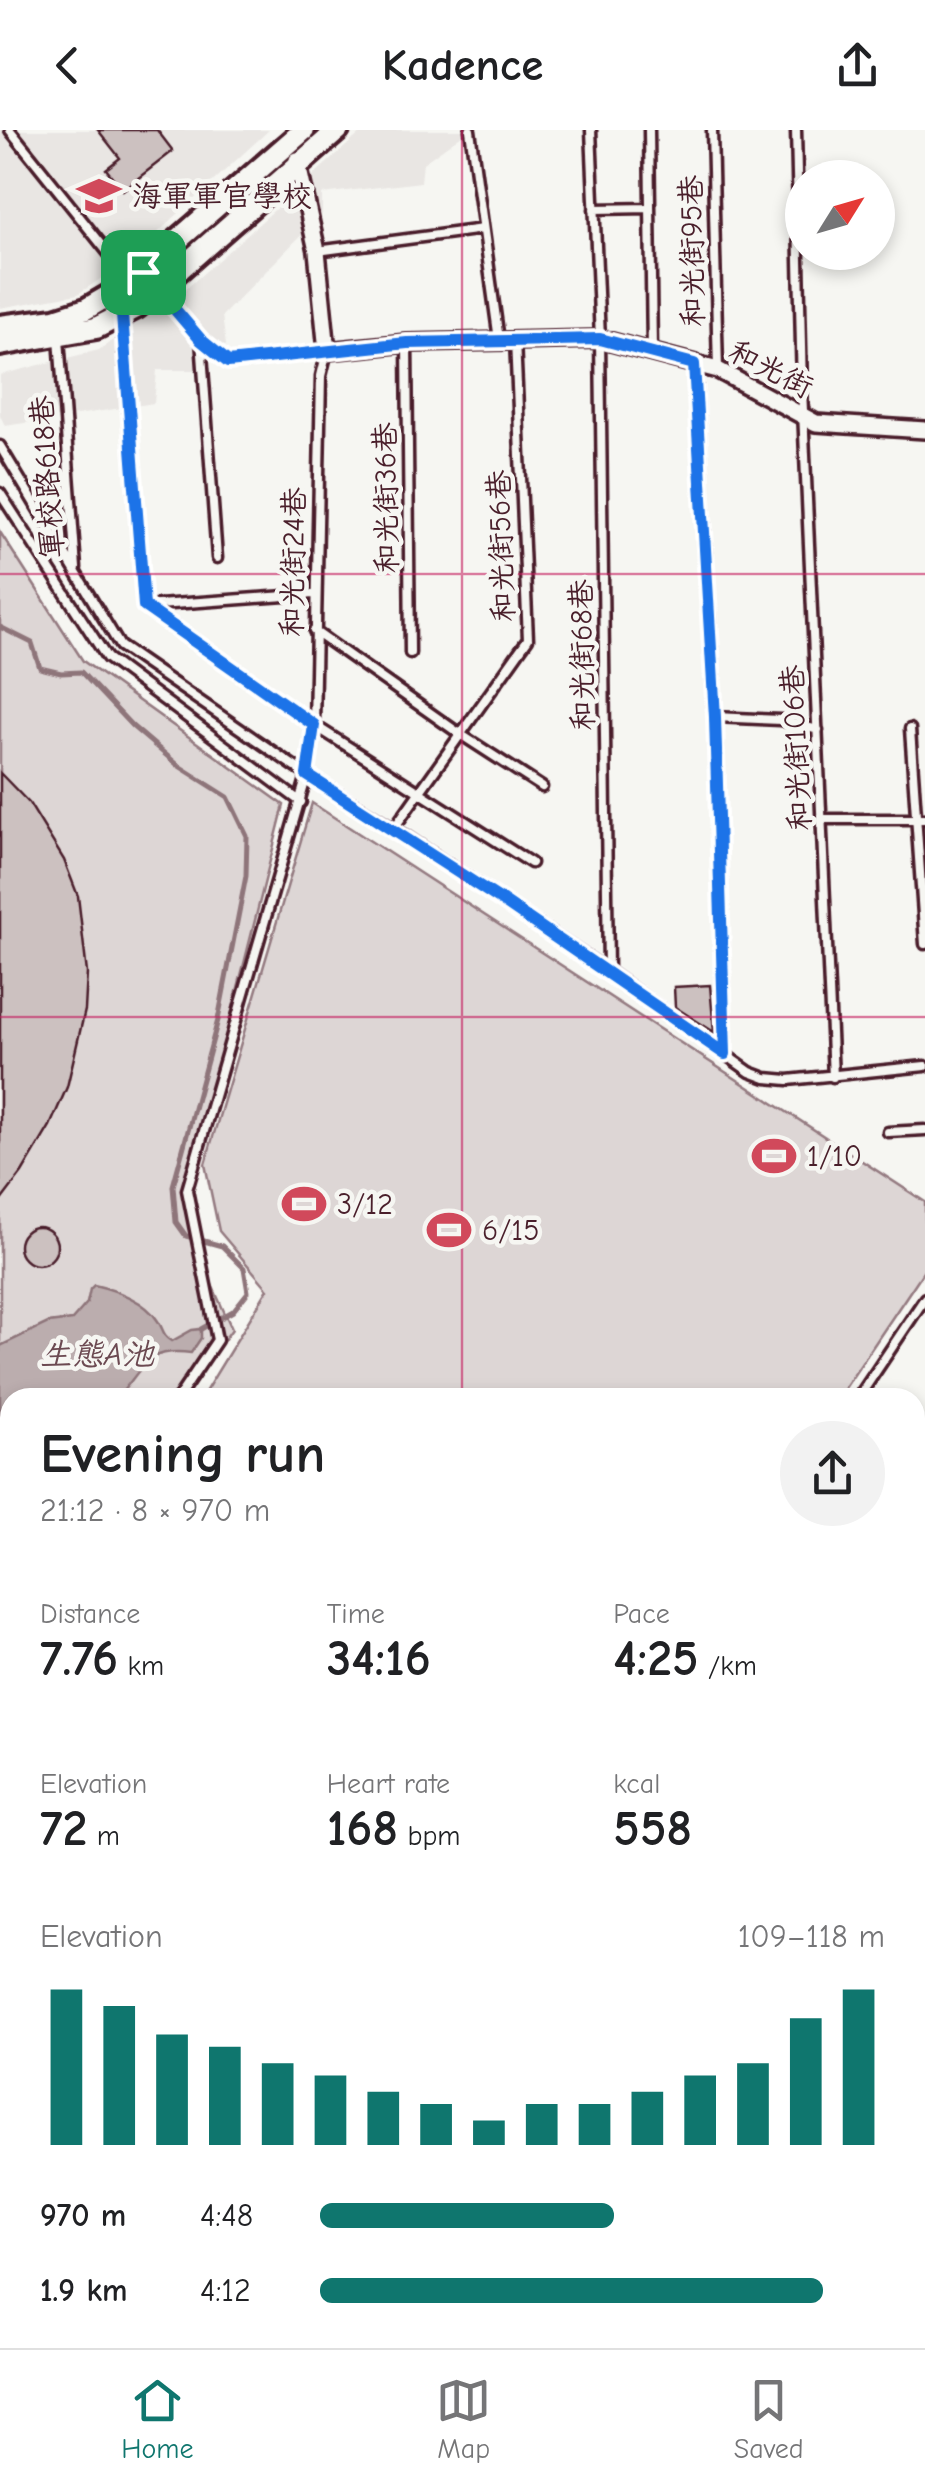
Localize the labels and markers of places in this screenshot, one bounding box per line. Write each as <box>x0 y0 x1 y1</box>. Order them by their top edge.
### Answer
school or university icon: 海軍軍官學校 <box>75 172 123 220</box>
place label: 海軍軍官學校 <box>132 179 312 214</box>
pin <box>101 230 186 315</box>
sports icon: 1/10 <box>750 1132 798 1180</box>
place label: 1/10 <box>807 1139 862 1174</box>
sports icon: 3/12 <box>280 1180 328 1228</box>
place label: 3/12 <box>337 1187 393 1222</box>
sports icon: 6/15 <box>425 1206 473 1254</box>
place label: 6/15 <box>482 1213 539 1248</box>

